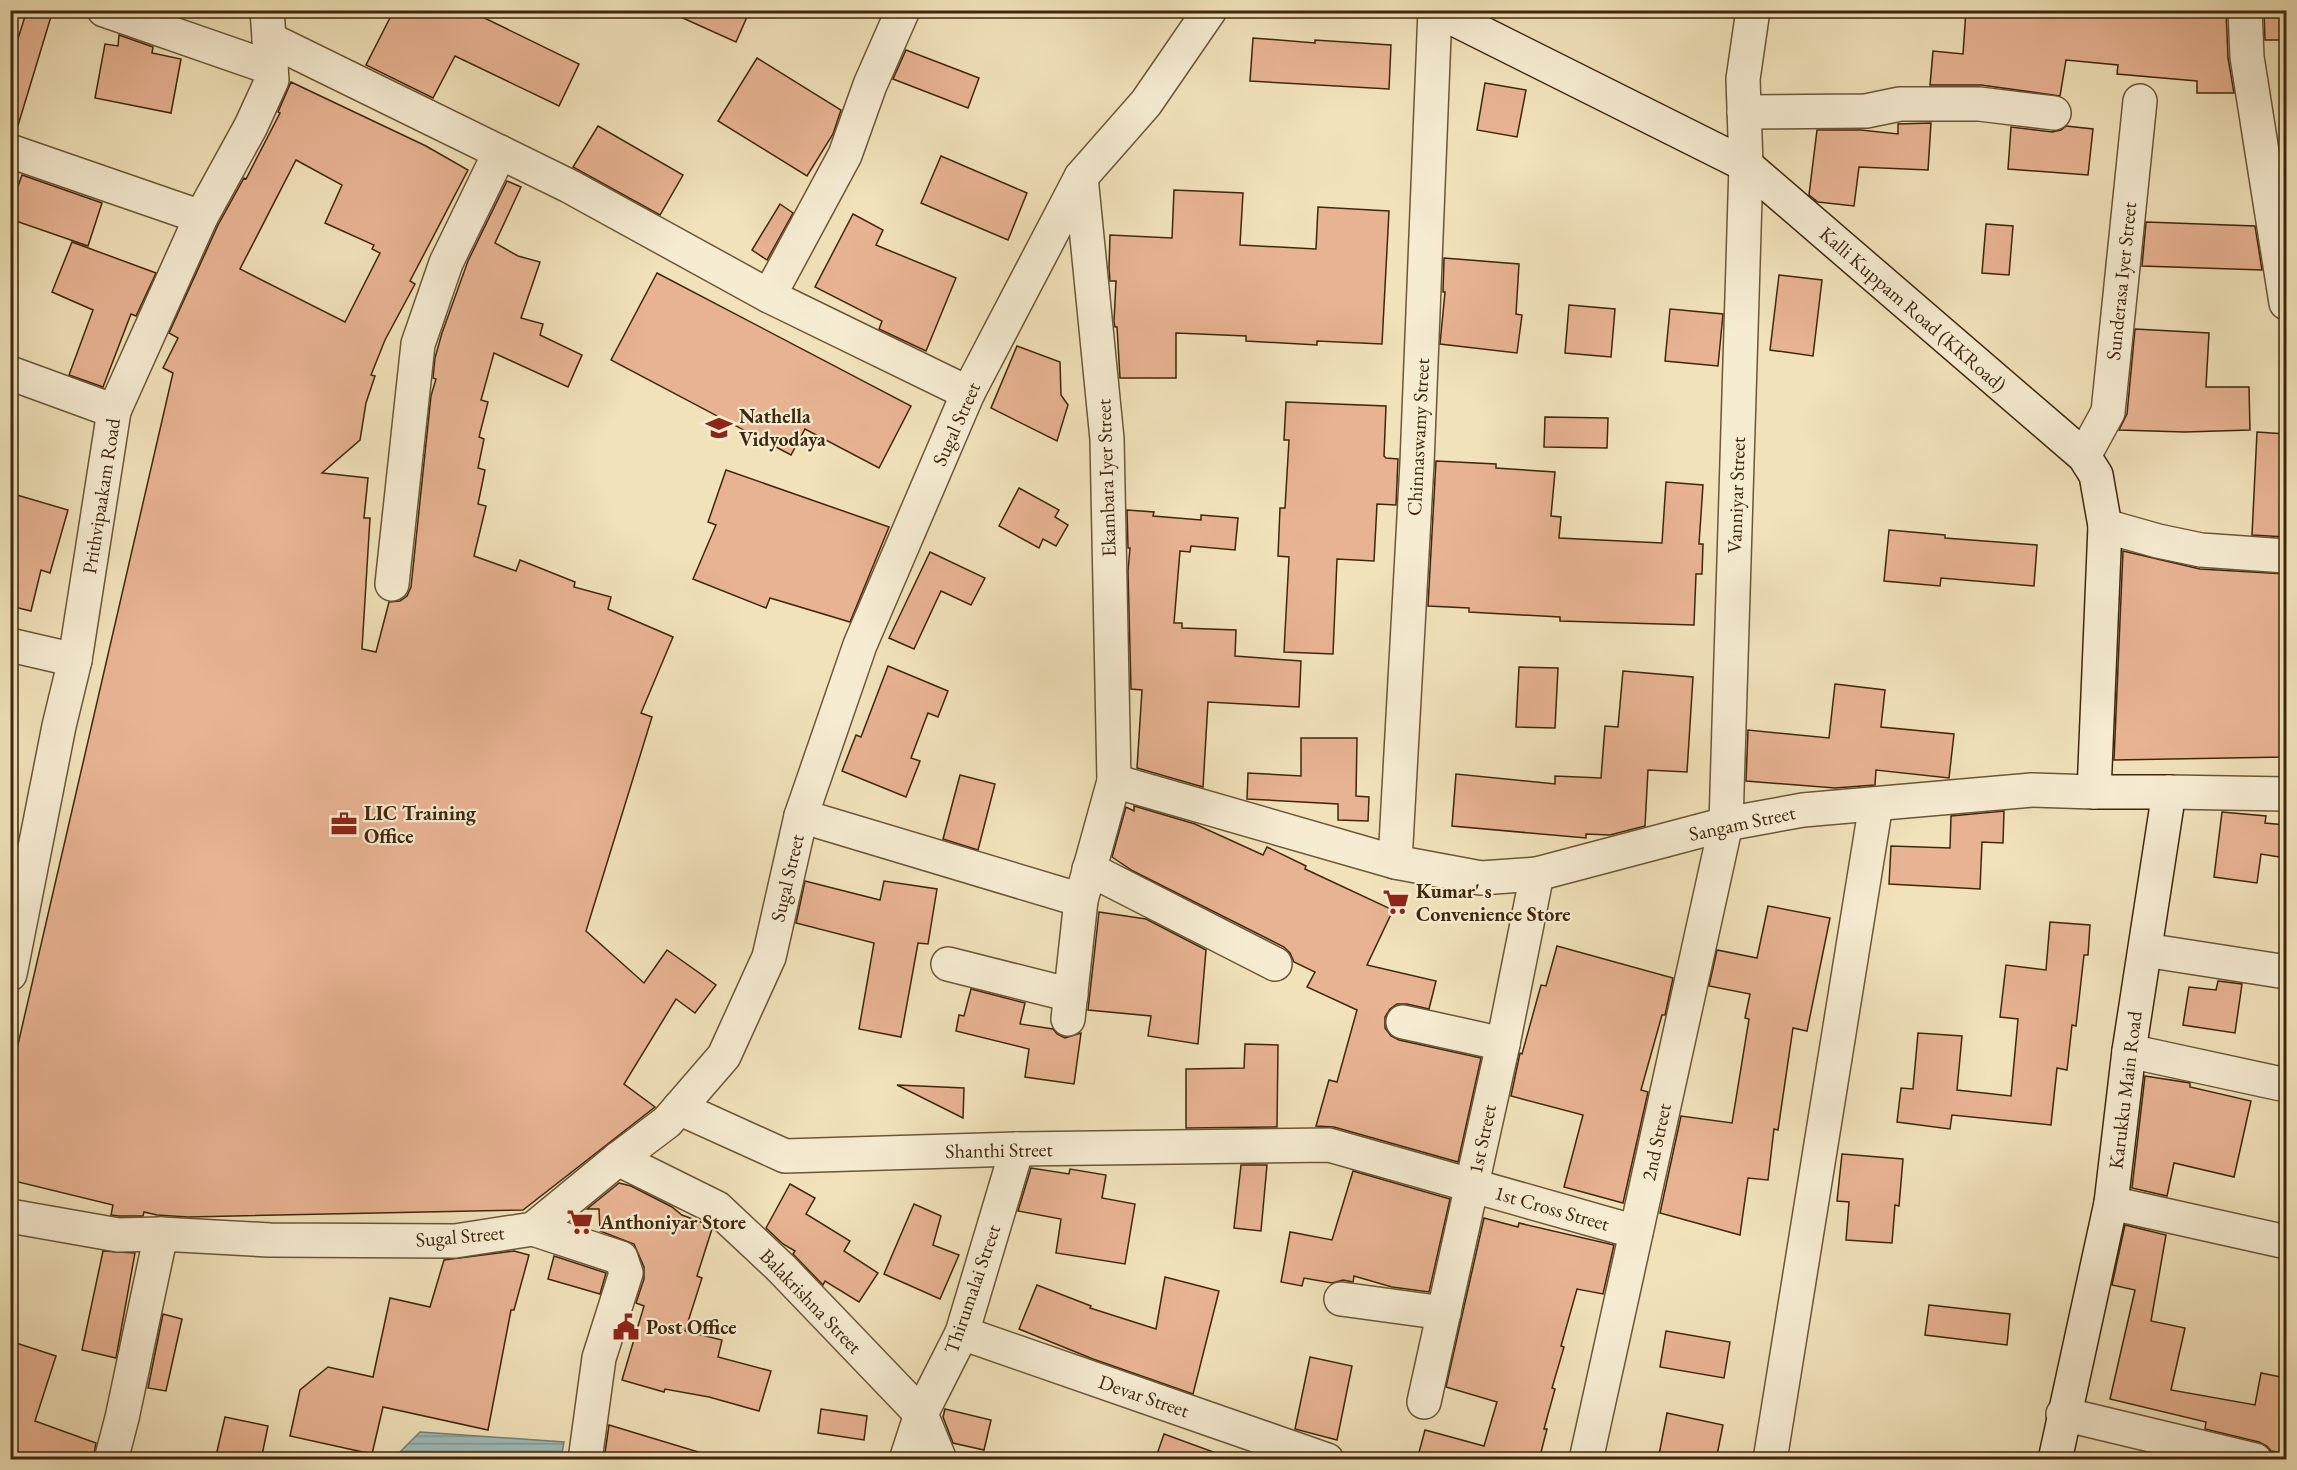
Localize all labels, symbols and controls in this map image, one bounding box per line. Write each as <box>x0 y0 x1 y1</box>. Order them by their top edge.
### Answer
street label: Sunderasa Iyer Street <box>2100 200 2142 361</box>
street label: Kalli Kuppam Road (KKRoad) <box>1814 221 2012 397</box>
street label: Chinnaswamy Street <box>1401 357 1435 516</box>
street label: Sugal Street <box>926 377 986 470</box>
street label: Ekambara Iyer Street <box>1090 398 1122 558</box>
place label: Nathella Vidyodaya <box>739 403 826 452</box>
school or university icon: Nathella Vidyodaya <box>704 413 734 443</box>
street label: Prithvipaakam Road <box>76 416 126 576</box>
street label: Vanniyar Street <box>1721 436 1751 554</box>
street label: Sangam Street <box>1686 799 1798 847</box>
place label: LIC Training Office <box>364 800 477 849</box>
office icon: LIC Training Office <box>329 809 359 839</box>
street label: Sugal Street <box>764 831 810 924</box>
place label: Kumar' s Convenience Store <box>1416 878 1571 927</box>
supermarket icon: Kumar' s Convenience Store <box>1381 887 1411 917</box>
street label: Karukku Main Road <box>2102 1009 2148 1171</box>
street label: 2nd Street <box>1635 1100 1677 1183</box>
street label: 1st Street <box>1462 1101 1502 1176</box>
street label: Shanthi Street <box>945 1136 1054 1164</box>
street label: 1st Cross Street <box>1492 1179 1613 1237</box>
supermarket icon: Anthoniyar Store <box>565 1207 595 1237</box>
place label: Anthoniyar Store <box>599 1209 746 1235</box>
street label: Sugal Street <box>414 1219 506 1253</box>
street label: Thirumalai Street <box>938 1220 1006 1357</box>
street label: Balakrishna Street <box>754 1243 868 1360</box>
public building icon: Post Office <box>611 1312 641 1342</box>
place label: Post Office <box>646 1314 737 1340</box>
street label: Devar Street <box>1095 1368 1193 1424</box>

